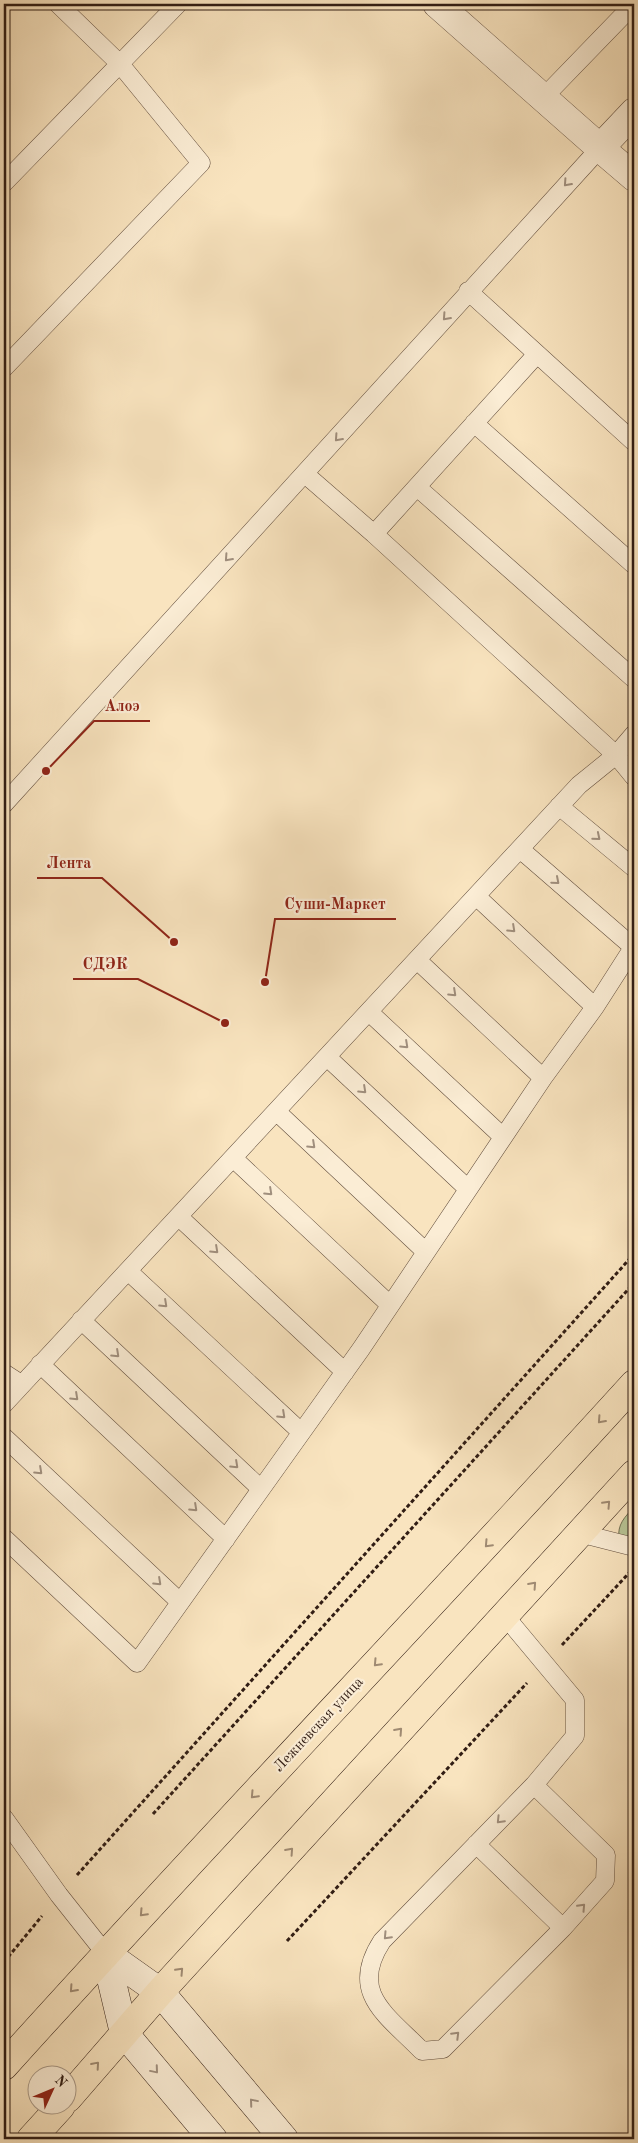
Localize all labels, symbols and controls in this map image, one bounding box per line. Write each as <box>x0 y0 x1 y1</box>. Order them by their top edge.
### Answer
one-way arrow <box>564 178 573 187</box>
one-way arrow <box>443 311 452 320</box>
one-way arrow <box>334 432 343 441</box>
one-way arrow <box>225 552 234 561</box>
callout: Алоэ <box>94 690 150 721</box>
text: Алоэ <box>104 699 140 715</box>
one-way arrow <box>591 831 600 840</box>
callout: Лента <box>37 847 102 878</box>
text: Лента <box>47 856 91 872</box>
one-way arrow <box>551 875 560 884</box>
callout: Суши-Маркет <box>275 888 396 919</box>
text: Суши-Маркет <box>284 897 386 913</box>
one-way arrow <box>506 923 515 932</box>
callout: СДЭК <box>73 948 138 979</box>
text: СДЭК <box>83 957 128 973</box>
one-way arrow <box>447 987 456 996</box>
one-way arrow <box>399 1039 408 1048</box>
one-way arrow <box>357 1084 366 1093</box>
one-way arrow <box>307 1139 316 1148</box>
one-way arrow <box>263 1186 272 1195</box>
one-way arrow <box>209 1244 218 1253</box>
one-way arrow <box>158 1298 167 1307</box>
one-way arrow <box>111 1348 120 1357</box>
one-way arrow <box>70 1391 79 1400</box>
one-way arrow <box>277 1409 286 1418</box>
one-way arrow <box>598 1415 607 1424</box>
one-way arrow <box>229 1459 238 1468</box>
one-way arrow <box>34 1465 43 1474</box>
one-way arrow <box>601 1500 610 1509</box>
one-way arrow <box>188 1502 197 1511</box>
one-way arrow <box>484 1539 493 1548</box>
one-way arrow <box>152 1576 161 1585</box>
one-way arrow <box>527 1582 536 1591</box>
one-way arrow <box>374 1657 383 1666</box>
street label: Лежневская улица <box>271 1674 367 1775</box>
one-way arrow <box>394 1728 403 1737</box>
one-way arrow <box>251 1789 260 1798</box>
one-way arrow <box>497 1814 506 1823</box>
one-way arrow <box>284 1848 293 1857</box>
one-way arrow <box>576 1903 585 1912</box>
one-way arrow <box>140 1908 149 1917</box>
one-way arrow <box>384 1931 393 1940</box>
one-way arrow <box>174 1967 183 1976</box>
one-way arrow <box>70 1984 79 1993</box>
one-way arrow <box>450 2032 459 2041</box>
one-way arrow <box>90 2062 99 2071</box>
one-way arrow <box>150 2065 159 2074</box>
north arrow <box>28 2066 78 2116</box>
text: N <box>52 2073 70 2091</box>
one-way arrow <box>250 2098 259 2107</box>

